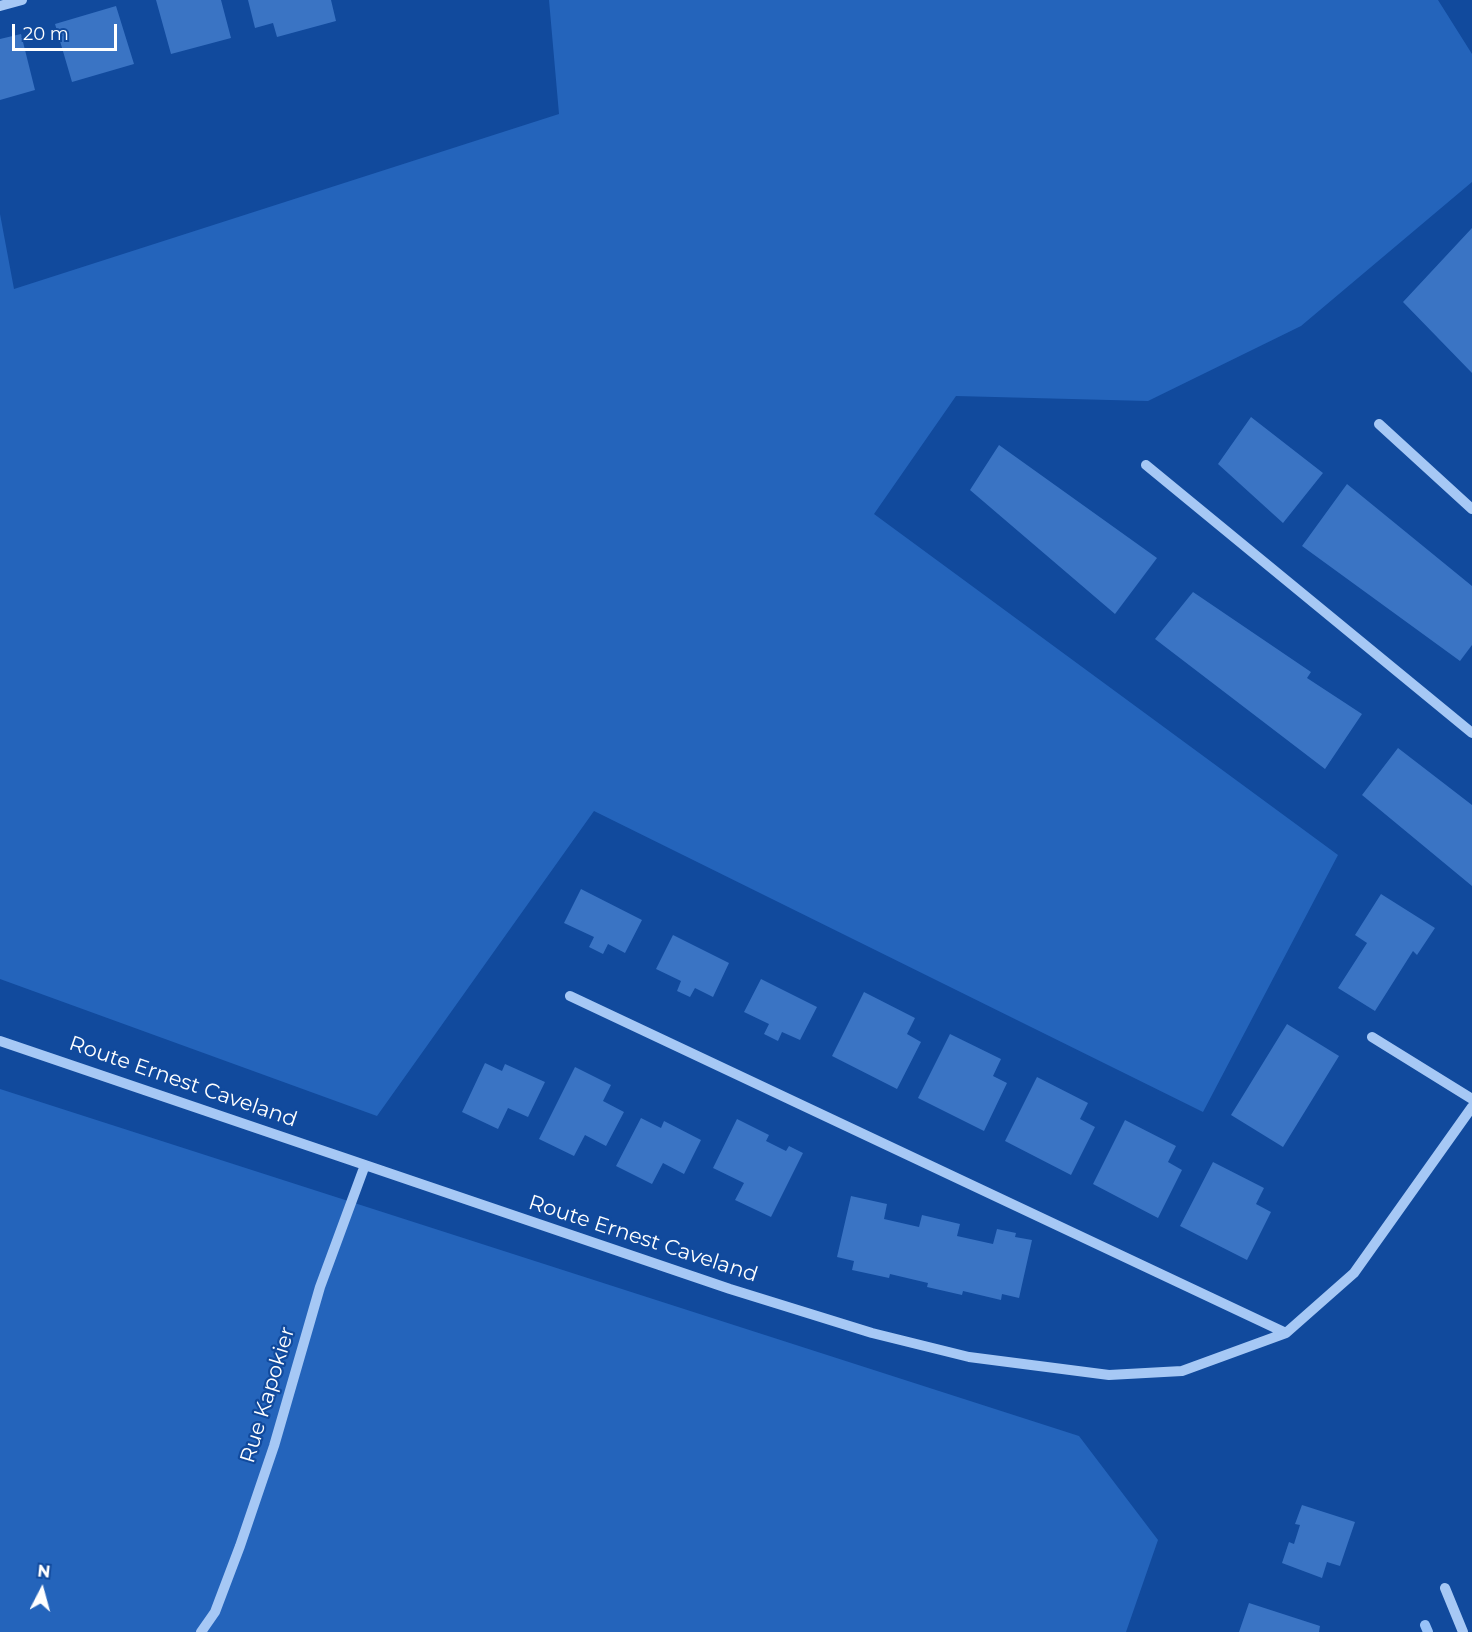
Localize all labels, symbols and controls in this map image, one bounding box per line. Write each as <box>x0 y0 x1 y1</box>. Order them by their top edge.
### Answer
scale bar <box>15 12 120 50</box>
text: 20 m <box>23 23 69 45</box>
street label: Route Ernest Caveland <box>66 1031 300 1133</box>
street label: Route Ernest Caveland <box>525 1190 761 1288</box>
street label: Rue Kapokier <box>235 1324 301 1466</box>
north arrow <box>12 1560 72 1620</box>
text: N <box>37 1561 51 1582</box>

